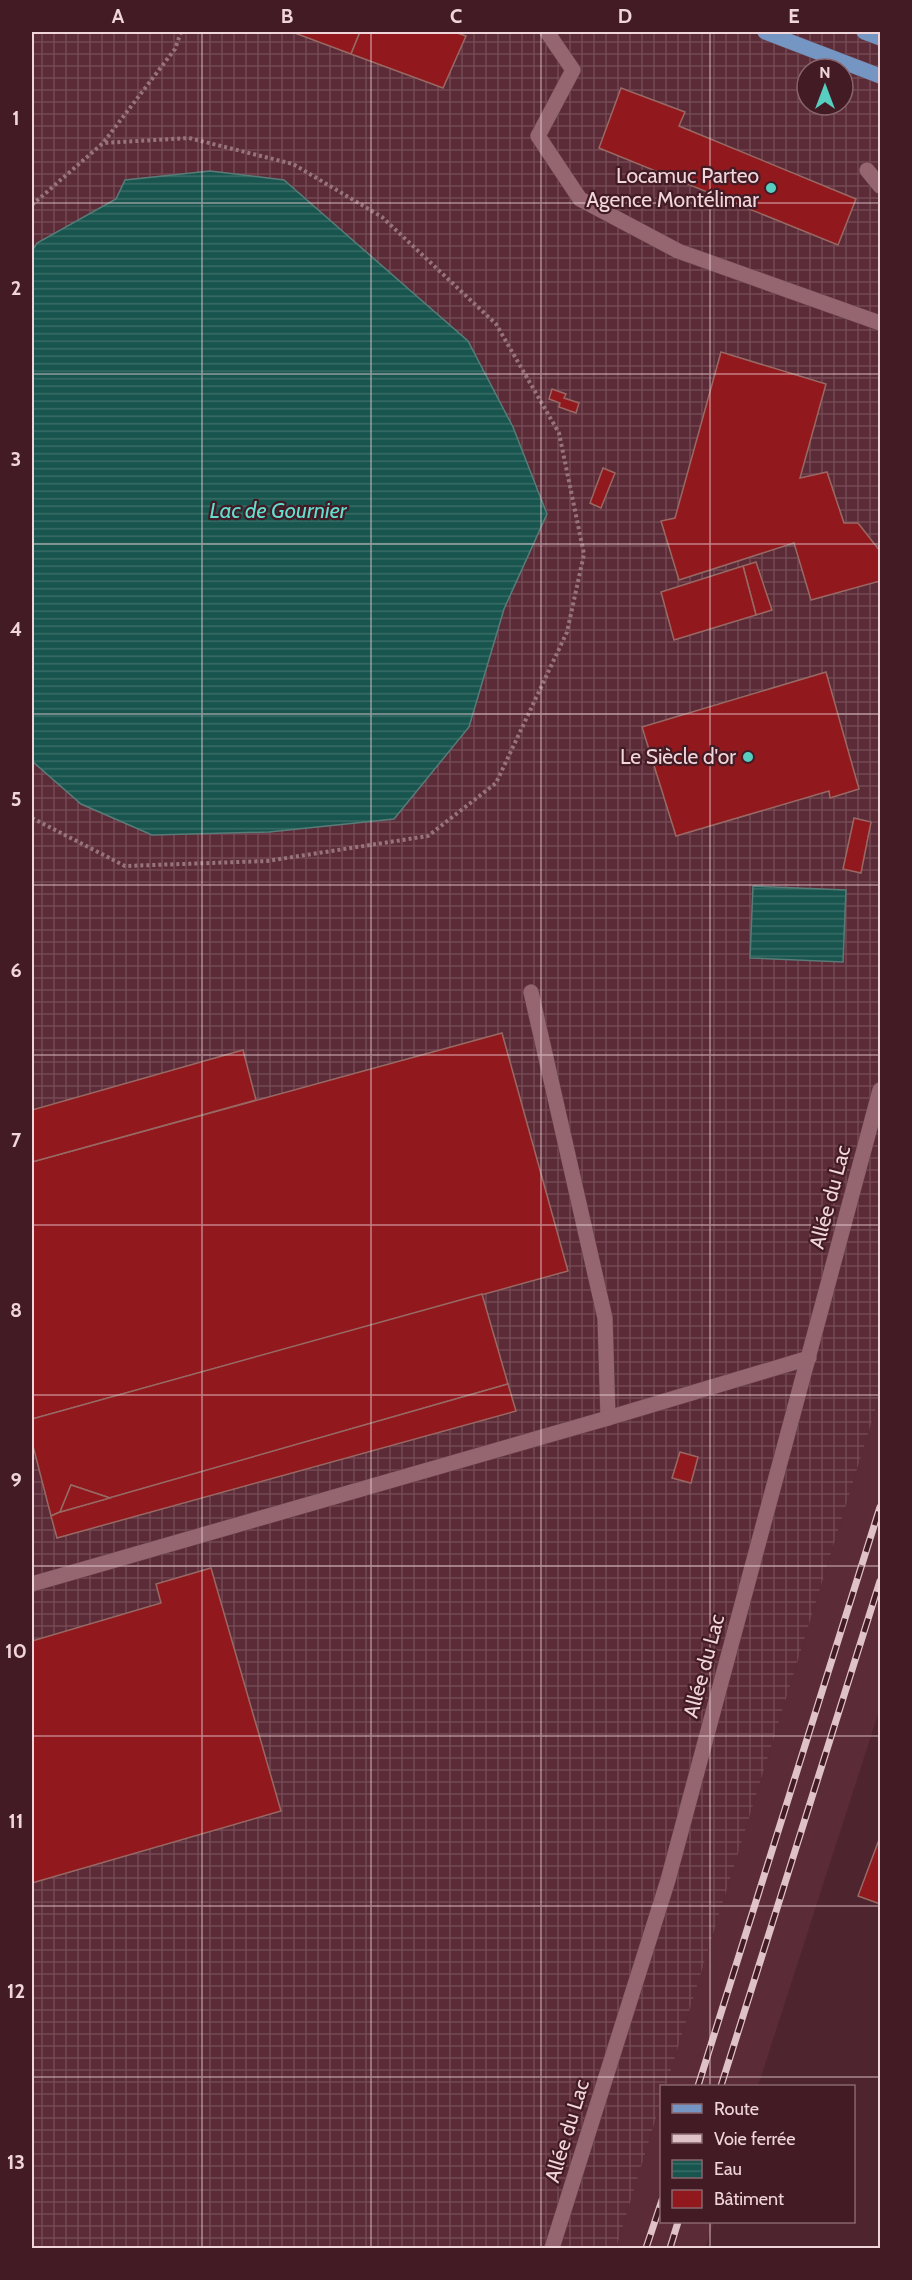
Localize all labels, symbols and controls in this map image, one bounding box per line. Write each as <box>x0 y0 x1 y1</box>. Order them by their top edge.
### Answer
text: A <box>112 4 125 28</box>
text: B <box>281 4 293 28</box>
text: C <box>450 4 462 28</box>
text: D <box>618 4 632 28</box>
text: E <box>788 4 800 28</box>
north arrow <box>795 57 855 117</box>
text: N <box>819 63 831 82</box>
text: 1 <box>12 106 20 130</box>
place label: Locamuc Parteo Agence Montélimar <box>586 163 759 212</box>
marker: Locamuc Parteo Agence Montélimar <box>764 181 778 195</box>
text: 2 <box>11 276 21 300</box>
text: 3 <box>11 447 21 471</box>
water label: Lac de Gournier <box>209 497 348 524</box>
text: 4 <box>10 617 22 641</box>
place label: Le Siècle d'or <box>620 744 736 769</box>
marker: Le Siècle d'or <box>741 750 755 764</box>
text: 5 <box>11 787 21 811</box>
text: 6 <box>10 958 22 982</box>
text: 7 <box>11 1128 22 1152</box>
street label: Allée du Lac <box>804 1142 855 1251</box>
text: 8 <box>10 1298 22 1322</box>
text: 9 <box>10 1468 22 1492</box>
street label: Allée du Lac <box>678 1611 729 1720</box>
text: 10 <box>5 1639 27 1663</box>
text: 11 <box>9 1809 23 1833</box>
text: 12 <box>7 1979 25 2003</box>
street label: Allée du Lac <box>539 2076 594 2185</box>
legend <box>660 2085 855 2223</box>
text: Route <box>714 2098 759 2120</box>
text: Voie ferrée <box>714 2128 795 2150</box>
text: 13 <box>7 2150 25 2174</box>
text: Eau <box>714 2158 742 2180</box>
text: Bâtiment <box>714 2188 784 2210</box>

